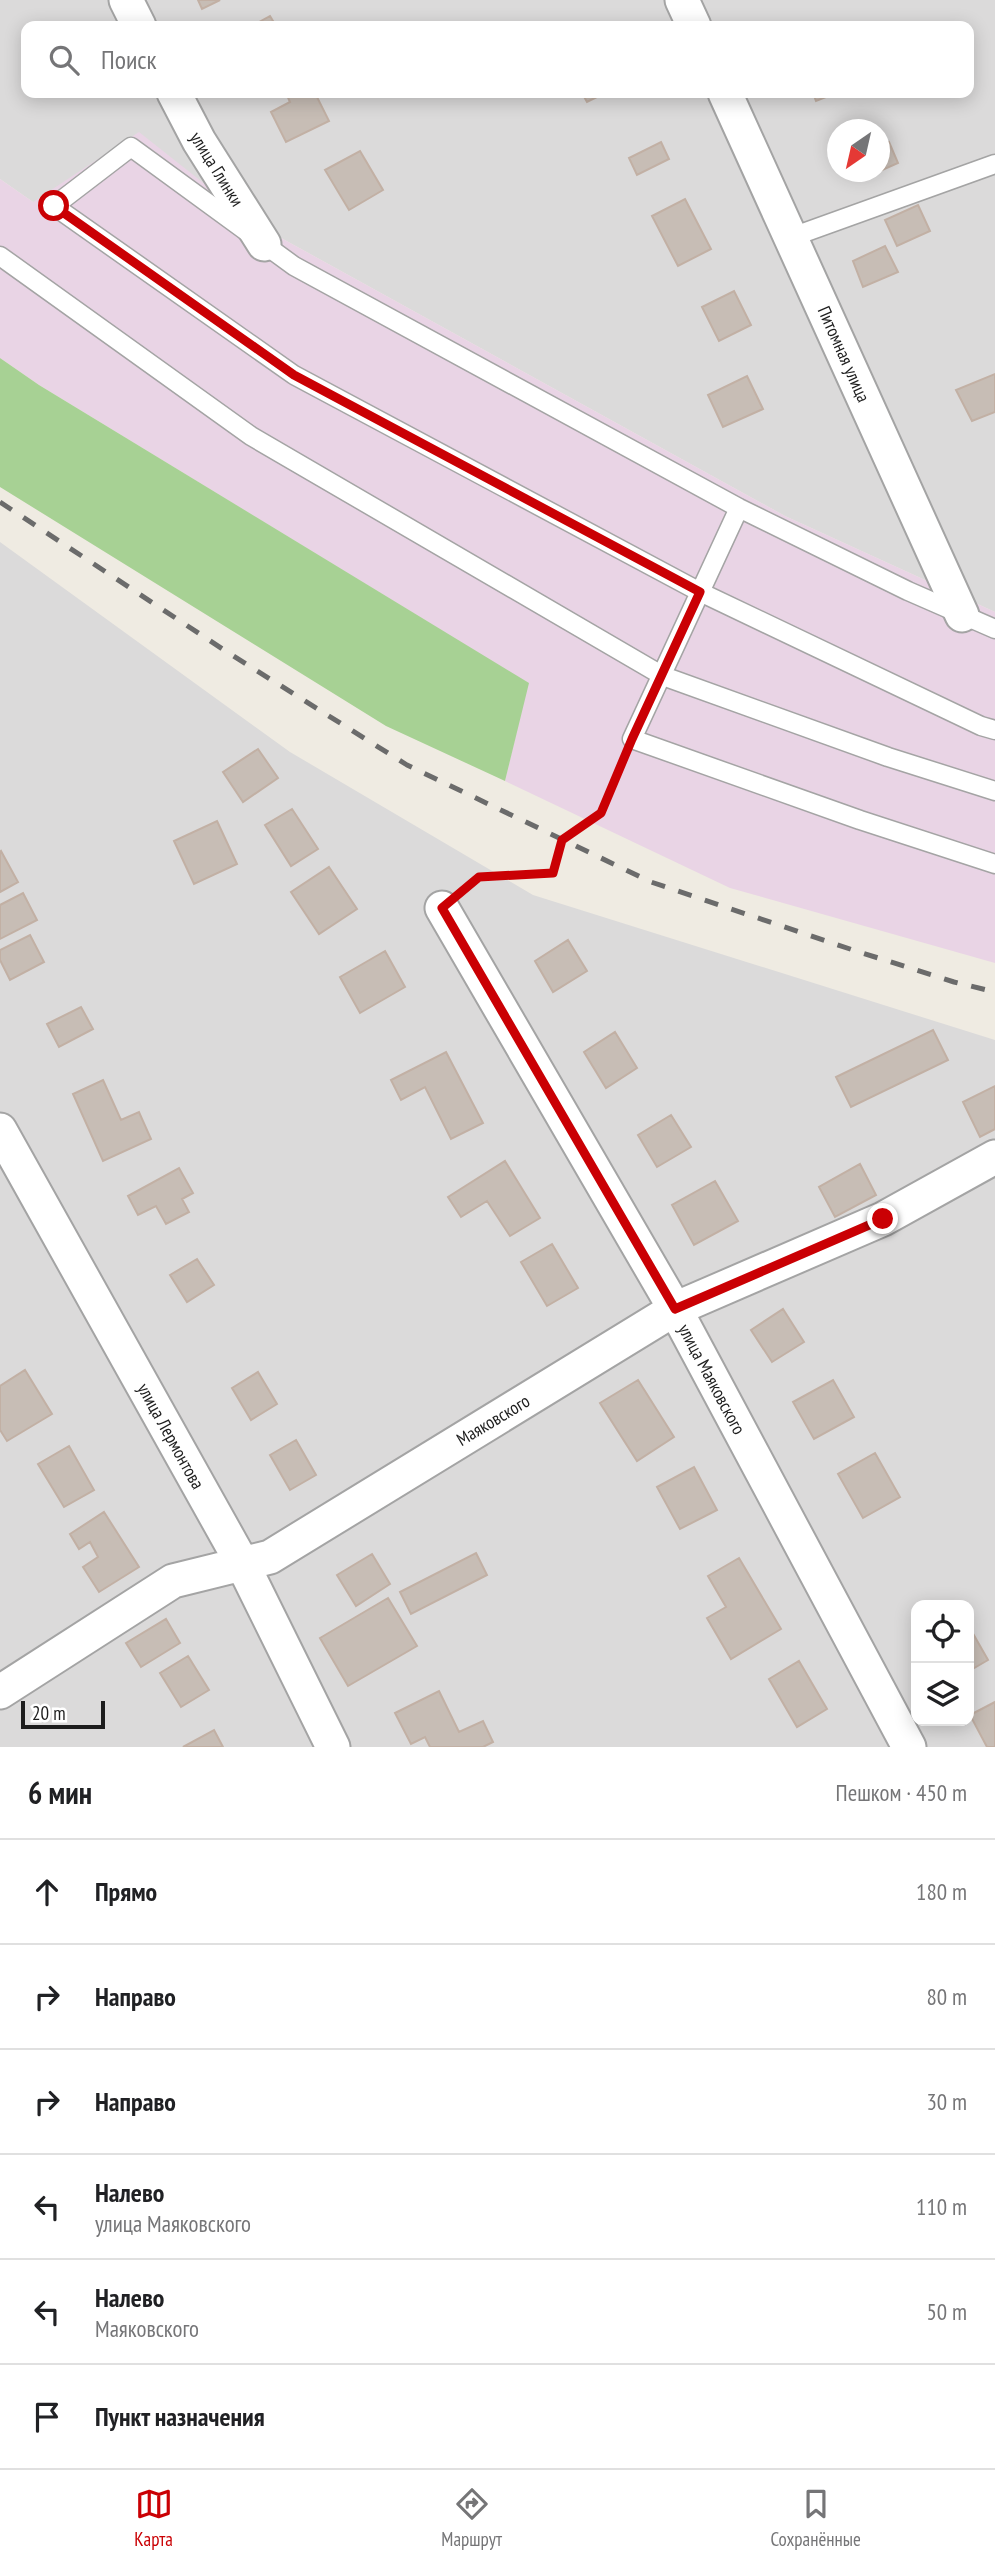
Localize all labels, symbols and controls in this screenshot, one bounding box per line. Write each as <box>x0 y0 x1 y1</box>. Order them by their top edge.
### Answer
search box <box>21 21 974 98</box>
icon: search <box>45 41 83 79</box>
text: Поиск <box>101 43 157 76</box>
north arrow <box>827 119 890 182</box>
street label: улица Глинки <box>185 127 249 211</box>
route start <box>38 190 69 221</box>
street label: Питомная улица <box>813 302 875 406</box>
route end <box>867 1203 898 1234</box>
street label: улица Маяковского <box>673 1320 751 1438</box>
street label: улица Лермонтова <box>132 1379 210 1493</box>
street label: Маяковского <box>452 1389 534 1451</box>
map controls <box>911 1600 974 1726</box>
button: locate <box>911 1600 974 1663</box>
button: layers <box>911 1663 974 1726</box>
scale bar <box>21 1698 105 1730</box>
text: 20 m <box>32 1701 66 1725</box>
text: 6 мин <box>28 1773 92 1812</box>
text: Пешком · 450 m <box>836 1778 967 1807</box>
icon: ahead <box>28 1873 66 1911</box>
text: Прямо <box>95 1875 157 1908</box>
text: 180 m <box>916 1877 967 1906</box>
icon: right <box>28 1978 66 2016</box>
text: Направо <box>95 1980 176 2013</box>
text: 80 m <box>926 1982 967 2011</box>
icon: right <box>28 2083 66 2121</box>
text: Направо <box>95 2085 176 2118</box>
text: 30 m <box>926 2087 967 2116</box>
text: Налево <box>95 2176 164 2209</box>
icon: left <box>28 2188 66 2226</box>
text: 110 m <box>916 2192 967 2221</box>
text: улица Маяковского <box>95 2209 251 2238</box>
text: Налево <box>95 2281 164 2314</box>
icon: left <box>28 2293 66 2331</box>
text: 50 m <box>926 2297 967 2326</box>
text: Маяковского <box>95 2314 199 2343</box>
icon: arrive <box>28 2398 66 2436</box>
text: Пункт назначения <box>95 2400 265 2433</box>
tab: Карта <box>134 2485 173 2551</box>
tab: Маршрут <box>441 2485 502 2551</box>
tab: Сохранённые <box>770 2485 861 2551</box>

